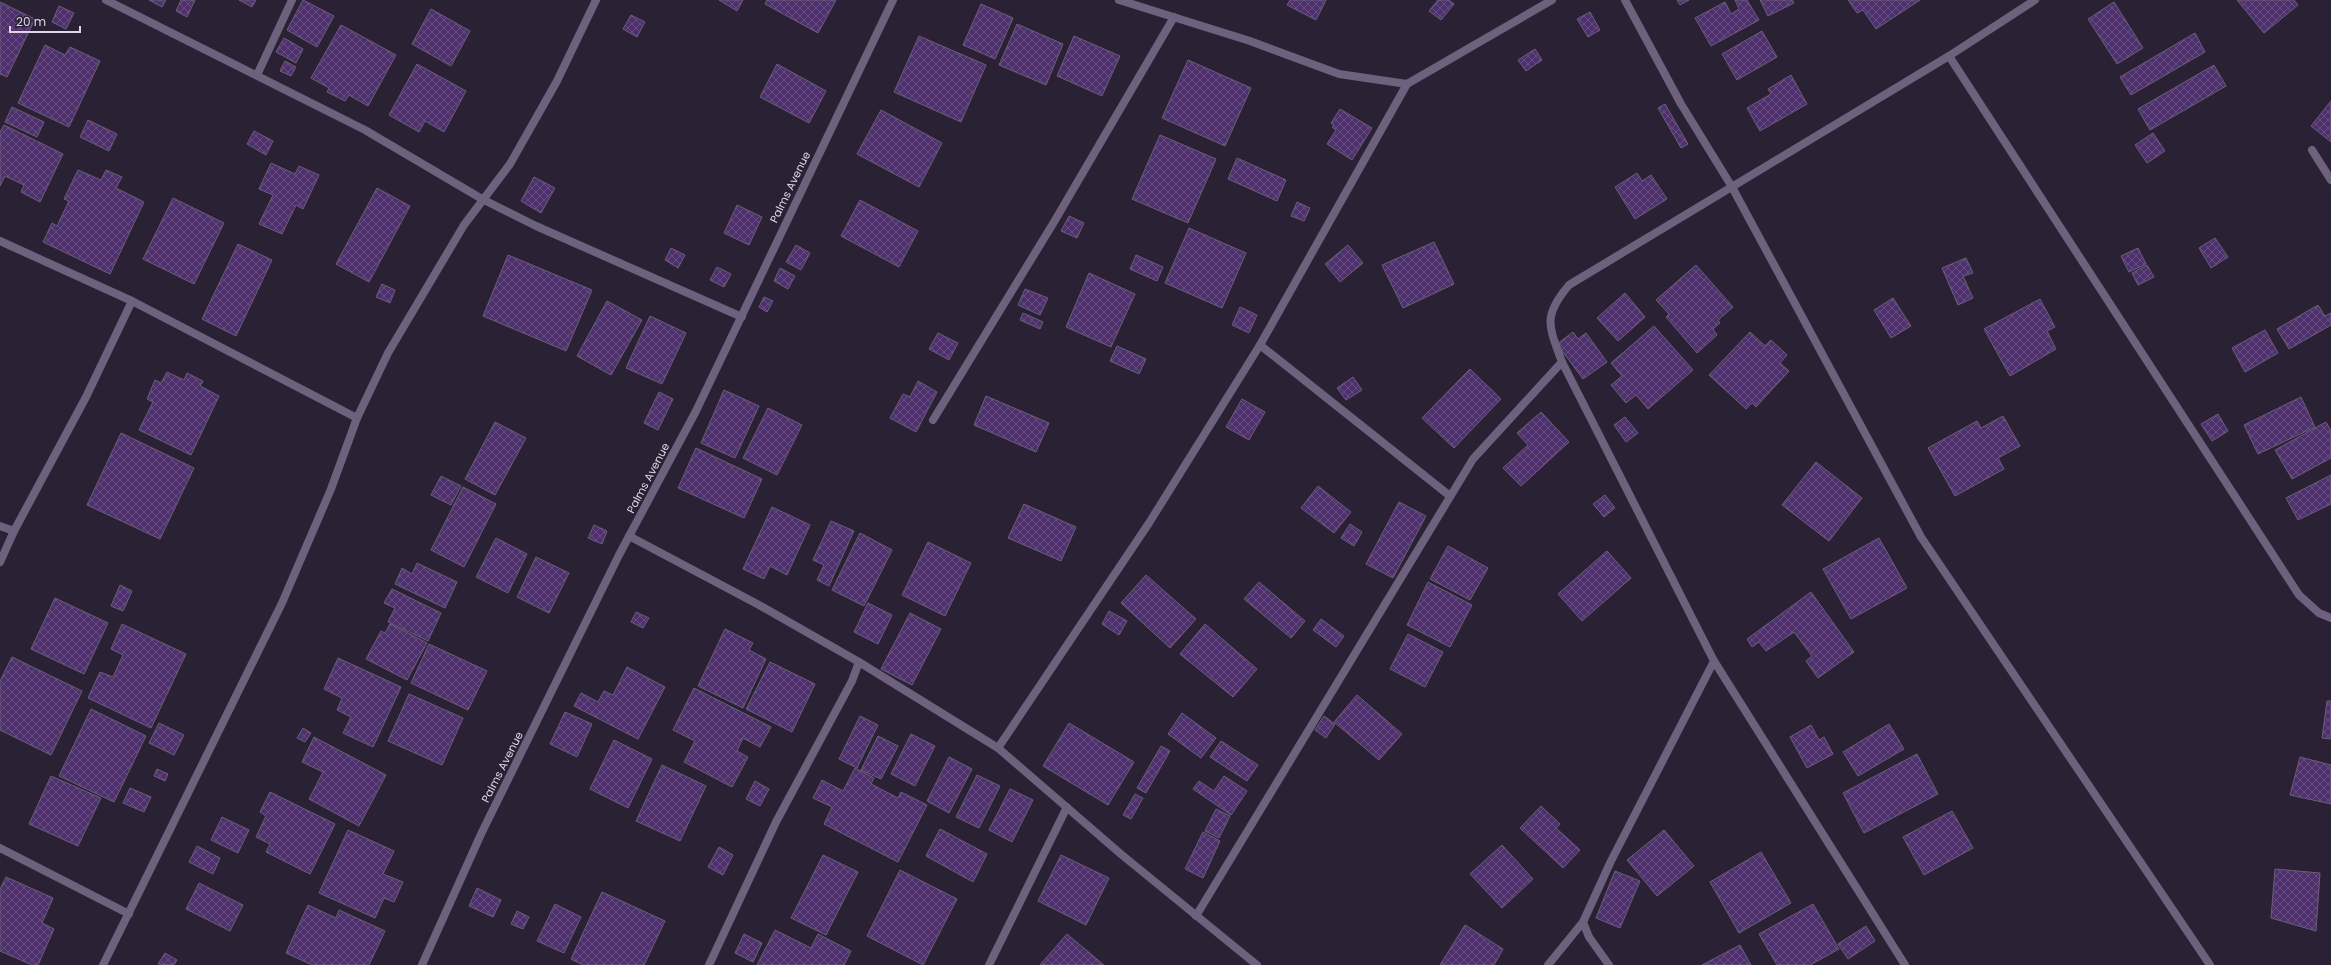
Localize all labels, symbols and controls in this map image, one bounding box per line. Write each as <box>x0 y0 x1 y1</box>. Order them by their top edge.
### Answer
scale bar <box>10 8 80 34</box>
text: 20 m <box>16 13 46 30</box>
street label: Palms Avenue <box>766 148 814 225</box>
street label: Palms Avenue <box>623 440 673 516</box>
street label: Palms Avenue <box>477 729 527 805</box>

